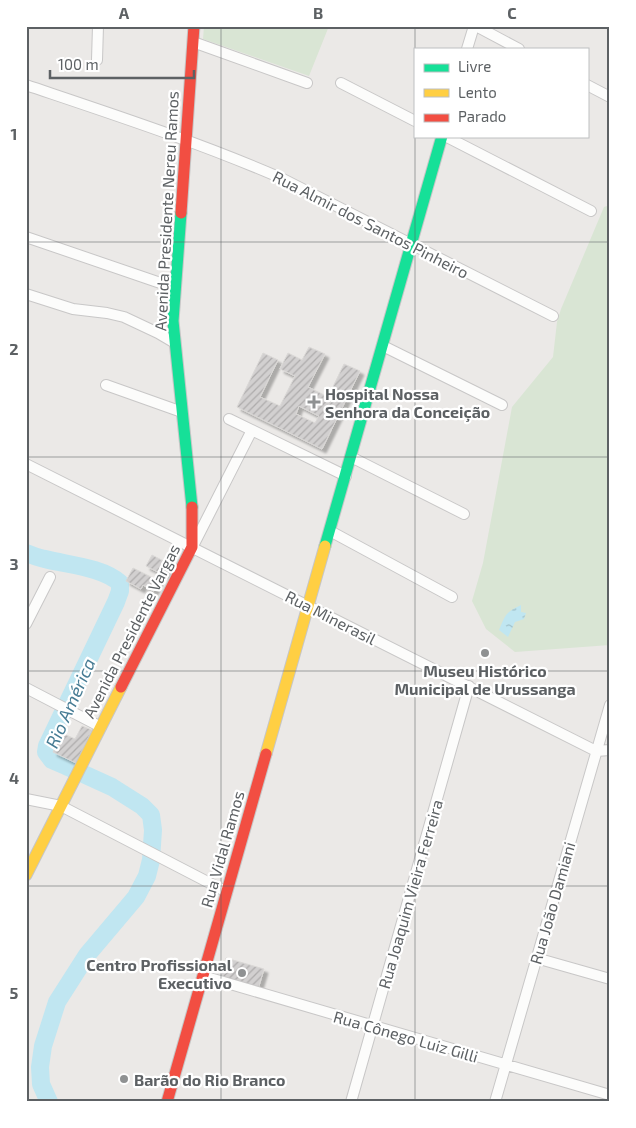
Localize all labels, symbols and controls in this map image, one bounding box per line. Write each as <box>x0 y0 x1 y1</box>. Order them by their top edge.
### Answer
text: A <box>119 3 130 22</box>
text: B <box>313 3 323 22</box>
text: C <box>507 3 517 22</box>
scale bar <box>50 48 194 80</box>
legend <box>414 48 588 138</box>
text: 100 m <box>58 55 99 73</box>
text: Livre <box>458 57 491 75</box>
text: Lento <box>458 83 497 101</box>
street label: Avenida Presidente Nereu Ramos <box>150 91 182 331</box>
text: Parado <box>458 107 506 125</box>
text: 1 <box>11 124 17 143</box>
street label: Rua Almir dos Santos Pinheiro <box>270 166 472 282</box>
text: 2 <box>9 339 19 358</box>
place label: Hospital Nossa Senhora da Conceição <box>325 384 490 423</box>
marker: Hospital Nossa Senhora da Conceição <box>307 395 321 409</box>
street label: Avenida Presidente Vargas <box>79 541 183 721</box>
text: 3 <box>9 554 19 573</box>
street label: Rua Minerasil <box>282 586 380 648</box>
marker: Museu Histórico Municipal de Urussanga <box>479 647 491 659</box>
water label: Rio América <box>40 655 100 751</box>
place label: Museu Histórico Municipal de Urussanga <box>394 661 576 698</box>
text: 4 <box>9 768 19 787</box>
street label: Rua Vidal Ramos <box>196 788 248 910</box>
street label: Rua Joaquim Vieira Ferreira <box>374 797 446 991</box>
street label: Rua João Damiani <box>525 840 579 966</box>
place label: Centro Profissional Executivo <box>86 955 233 992</box>
marker: Centro Profissional Executivo <box>236 967 248 979</box>
text: 5 <box>10 983 19 1002</box>
street label: Rua Cônego Luiz Gilli <box>332 1006 480 1066</box>
place label: Barão do Rio Branco <box>134 1070 286 1089</box>
marker: Barão do Rio Branco <box>118 1073 130 1085</box>

